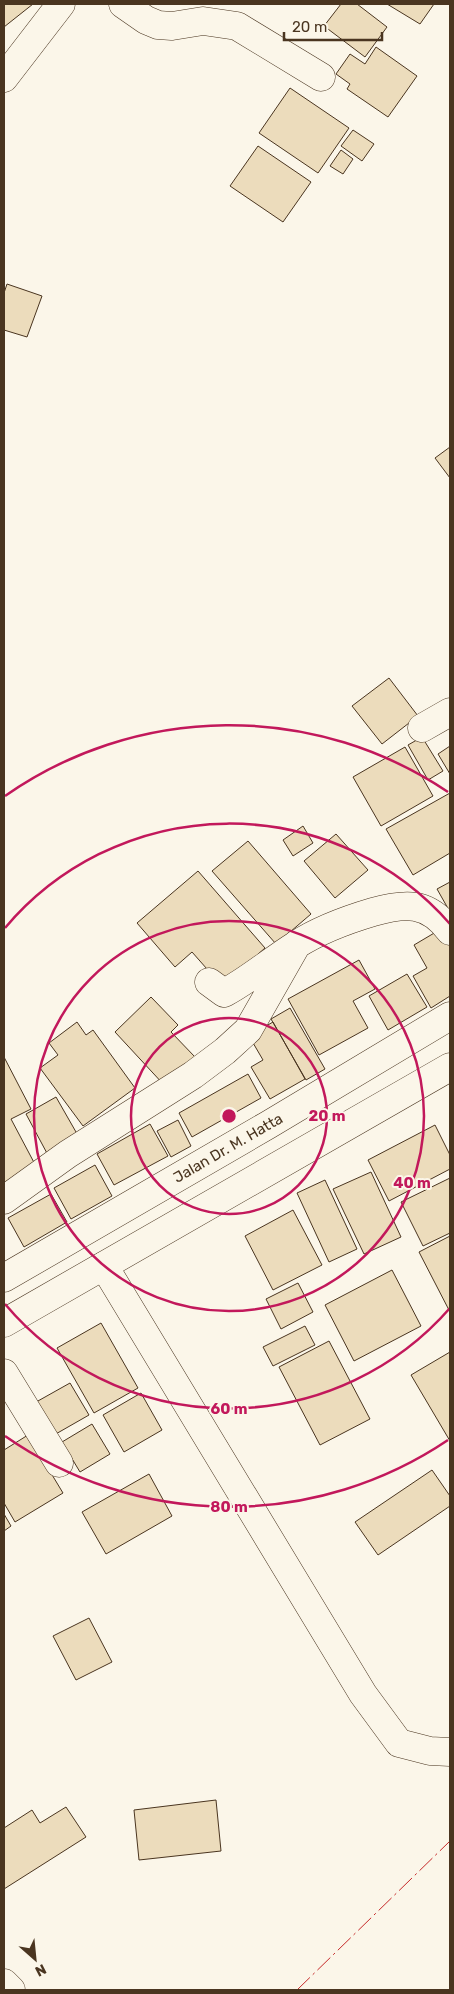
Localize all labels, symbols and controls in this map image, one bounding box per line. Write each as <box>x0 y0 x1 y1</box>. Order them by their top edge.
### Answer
scale bar <box>284 10 382 42</box>
text: 20 m <box>292 18 327 36</box>
centre of rings <box>220 1107 238 1125</box>
text: 20 m <box>309 1107 345 1125</box>
street label: Jalan Dr. M. Hatta <box>170 1109 286 1187</box>
text: 40 m <box>393 1174 431 1192</box>
text: 60 m <box>211 1400 247 1418</box>
text: 80 m <box>210 1498 248 1516</box>
north arrow <box>10 1934 60 1984</box>
text: N <box>32 1960 49 1980</box>

